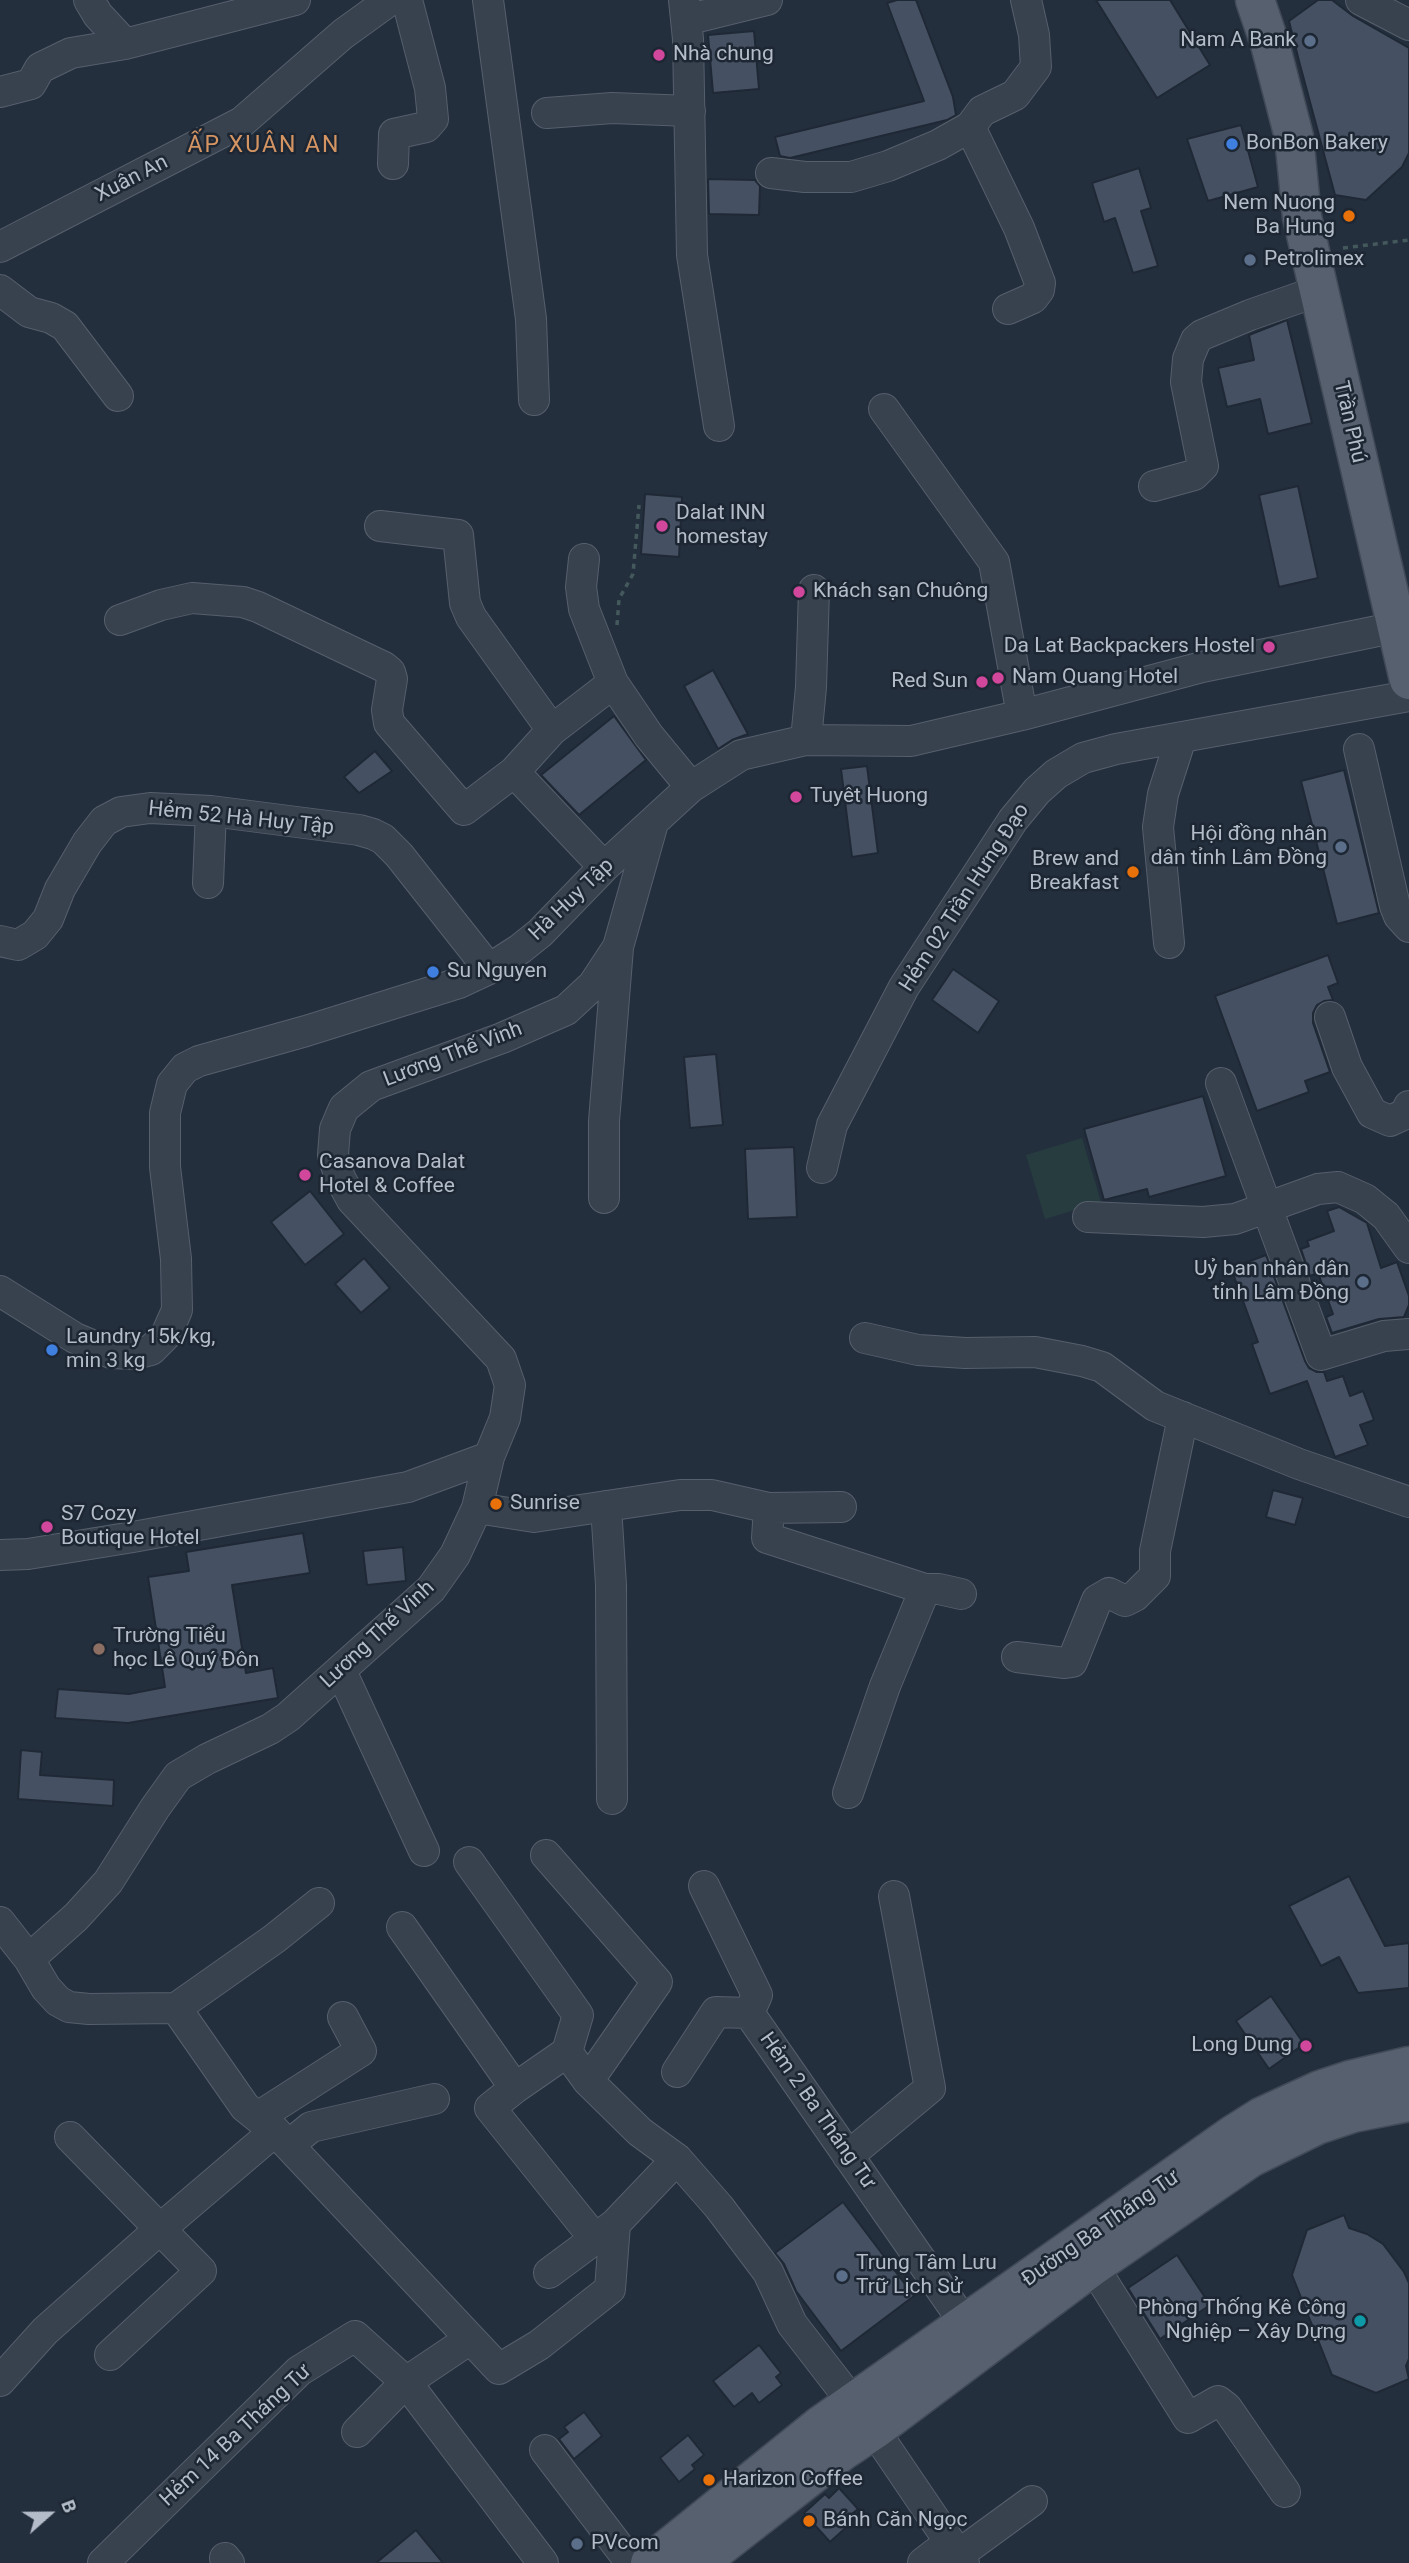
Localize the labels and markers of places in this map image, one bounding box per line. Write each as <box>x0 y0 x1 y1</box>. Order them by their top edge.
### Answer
place label: Nam A Bank <box>1180 28 1296 54</box>
marker: Nam A Bank <box>1302 33 1318 49</box>
place label: Nhà chung <box>673 42 774 68</box>
marker: Nhà chung <box>651 47 667 63</box>
place label: BonBon Bakery <box>1246 131 1388 157</box>
marker: BonBon Bakery <box>1224 136 1240 152</box>
place label: Nem Nuong Ba Hung <box>1223 191 1335 241</box>
marker: Nem Nuong Ba Hung <box>1341 208 1357 224</box>
place label: Petrolimex <box>1264 247 1364 273</box>
marker: Petrolimex <box>1242 252 1258 268</box>
place label: Dalat INN homestay <box>676 501 768 551</box>
marker: Dalat INN homestay <box>654 518 670 534</box>
place label: Khách sạn Chuông <box>813 579 988 605</box>
marker: Khách sạn Chuông <box>791 584 807 600</box>
place label: Da Lat Backpackers Hostel <box>1004 634 1255 660</box>
marker: Da Lat Backpackers Hostel <box>1261 639 1277 655</box>
place label: Nam Quang Hotel <box>1012 665 1178 691</box>
place label: Red Sun <box>891 669 968 695</box>
marker: Nam Quang Hotel <box>990 670 1006 686</box>
marker: Red Sun <box>974 674 990 690</box>
place label: Tuyêt Huong <box>810 784 928 810</box>
marker: Tuyêt Huong <box>788 789 804 805</box>
place label: Hội đồng nhân dân tỉnh Lâm Đồng <box>1151 822 1327 872</box>
marker: Hội đồng nhân dân tỉnh Lâm Đồng <box>1333 839 1349 855</box>
place label: Brew and Breakfast <box>1029 847 1119 897</box>
marker: Brew and Breakfast <box>1125 864 1141 880</box>
place label: Su Nguyen <box>447 959 547 985</box>
marker: Su Nguyen <box>425 964 441 980</box>
place label: Casanova Dalat Hotel & Coffee <box>319 1150 465 1200</box>
marker: Casanova Dalat Hotel & Coffee <box>297 1167 313 1183</box>
place label: Uỷ ban nhân dân tỉnh Lâm Đồng <box>1194 1257 1349 1307</box>
marker: Uỷ ban nhân dân tỉnh Lâm Đồng <box>1355 1274 1371 1290</box>
place label: Laundry 15k/kg, min 3 kg <box>66 1325 215 1375</box>
marker: Laundry 15k/kg, min 3 kg <box>44 1342 60 1358</box>
place label: Sunrise <box>510 1491 580 1517</box>
marker: Sunrise <box>488 1496 504 1512</box>
place label: S7 Cozy Boutique Hotel <box>61 1502 200 1552</box>
marker: S7 Cozy Boutique Hotel <box>39 1519 55 1535</box>
place label: Trường Tiểu học Lê Quý Đôn <box>113 1624 259 1674</box>
marker: Trường Tiểu học Lê Quý Đôn <box>91 1641 107 1657</box>
place label: Long Dung <box>1191 2033 1292 2059</box>
marker: Long Dung <box>1298 2038 1314 2054</box>
place label: Trung Tâm Lưu Trữ Lịch Sử <box>856 2251 997 2301</box>
marker: Trung Tâm Lưu Trữ Lịch Sử <box>834 2268 850 2284</box>
place label: Phòng Thống Kê Công Nghiệp – Xây Dựng <box>1138 2296 1346 2346</box>
marker: Phòng Thống Kê Công Nghiệp – Xây Dựng <box>1352 2313 1368 2329</box>
place label: Harizon Coffee <box>723 2467 863 2493</box>
marker: Harizon Coffee <box>701 2472 717 2488</box>
place label: Bánh Căn Ngọc <box>823 2508 968 2534</box>
marker: Bánh Căn Ngọc <box>801 2513 817 2529</box>
place label: PVcom <box>591 2531 659 2557</box>
marker: PVcom <box>569 2536 585 2552</box>

